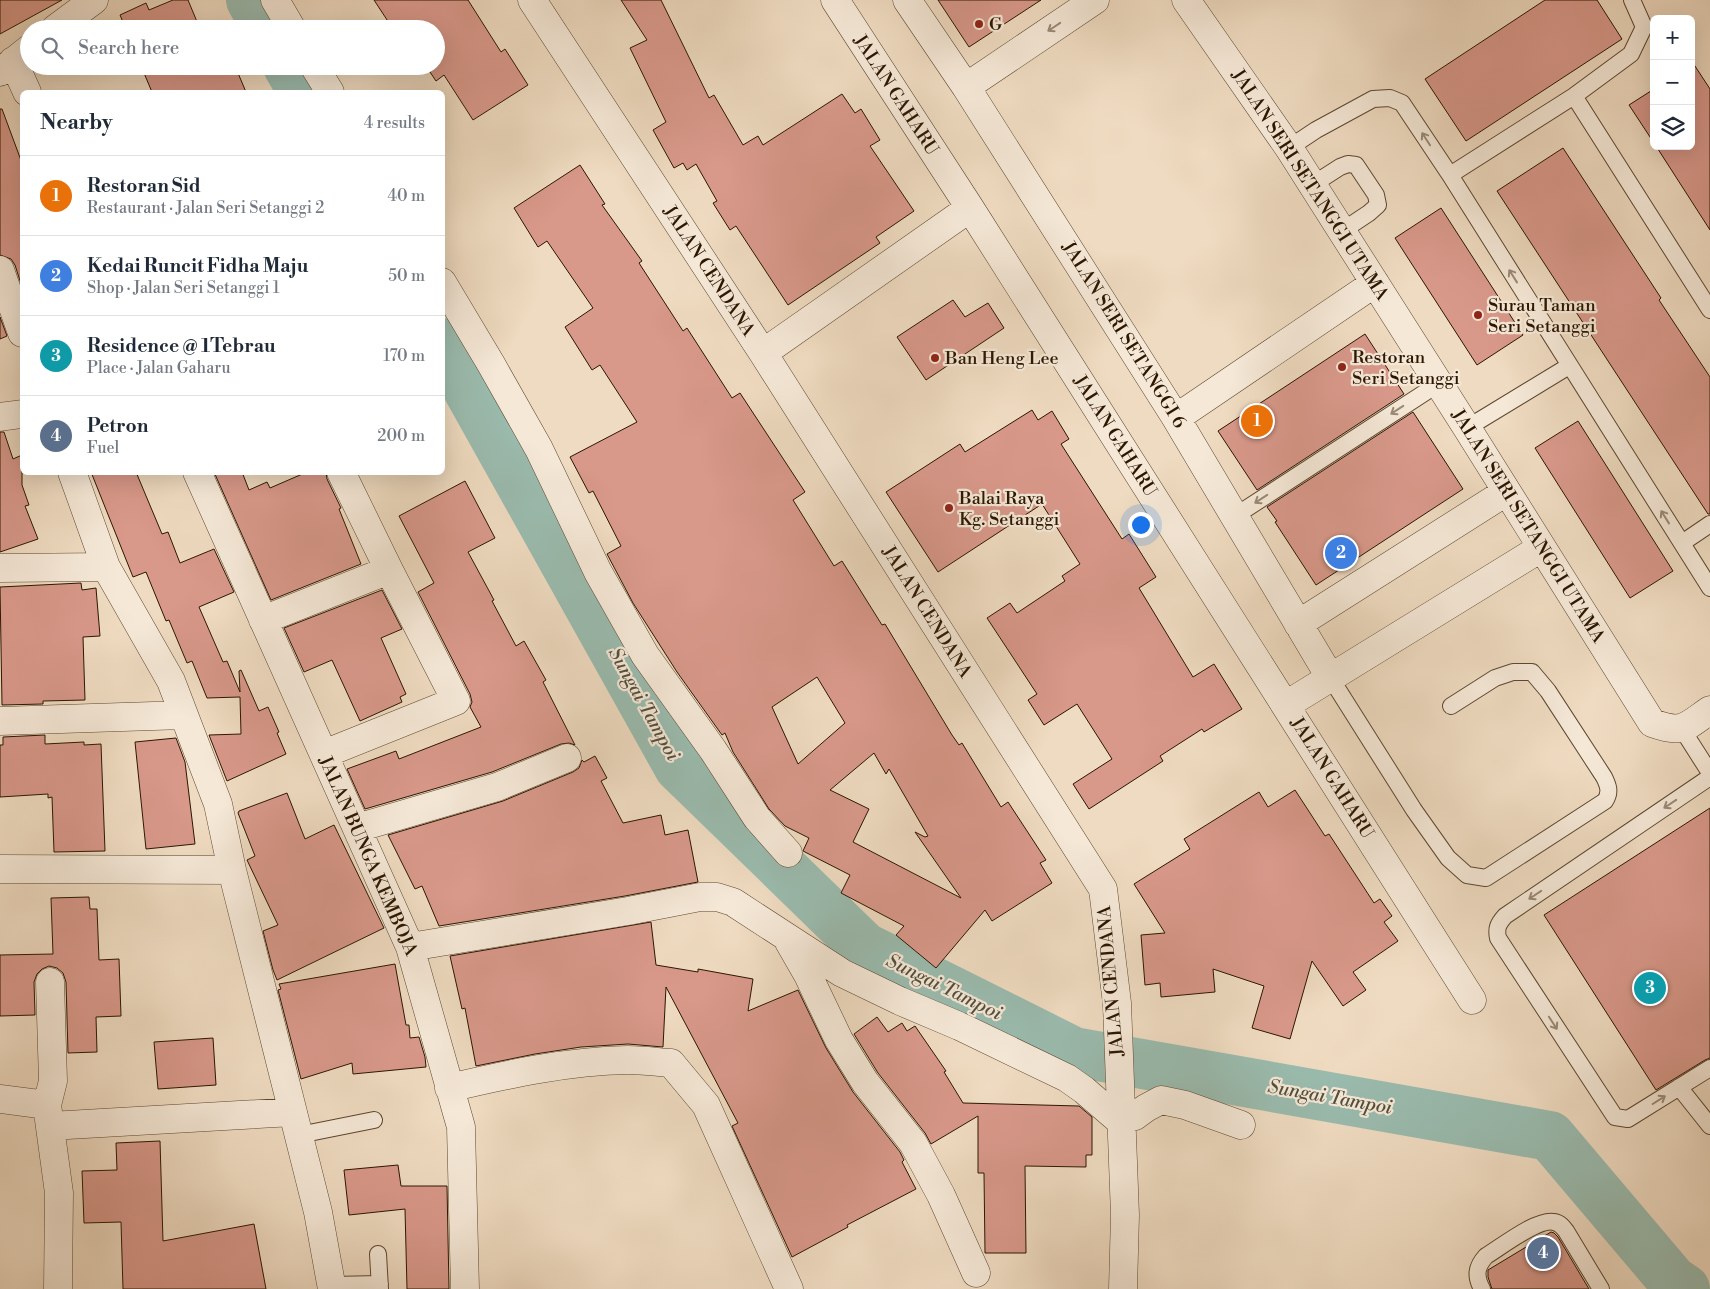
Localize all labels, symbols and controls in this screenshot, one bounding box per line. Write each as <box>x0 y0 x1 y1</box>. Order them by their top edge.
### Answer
place label: G <box>989 13 1003 36</box>
map controls <box>1650 15 1695 150</box>
button: + <box>1650 15 1695 60</box>
marker: G <box>973 18 985 30</box>
search box <box>20 20 445 75</box>
one-way arrow <box>1048 22 1062 32</box>
street label: JALAN GAHARU <box>848 30 944 160</box>
icon: search <box>38 34 66 62</box>
text: Search here <box>78 36 179 60</box>
button: − <box>1650 60 1695 105</box>
street label: JALAN SERI SETANGGI UTAMA <box>1226 64 1394 306</box>
button: layers <box>1650 105 1695 150</box>
text: Nearby <box>40 110 113 136</box>
text: 4 results <box>364 113 425 133</box>
one-way arrow <box>1421 132 1431 146</box>
text: Restoran Sid <box>87 174 201 198</box>
text: 1 <box>52 186 60 206</box>
text: 40 m <box>388 186 425 206</box>
text: Restaurant · Jalan Seri Setanggi 2 <box>87 198 324 218</box>
street label: JALAN CENDANA <box>658 200 760 341</box>
street label: JALAN SERI SETANGGI 6 <box>1056 236 1191 433</box>
text: Kedai Runcit Fidha Maju <box>87 254 308 278</box>
text: 2 <box>51 266 61 286</box>
text: 50 m <box>388 266 425 286</box>
one-way arrow <box>1508 270 1518 284</box>
text: Shop · Jalan Seri Setanggi 1 <box>87 278 280 298</box>
place label: Surau Taman Seri Setanggi <box>1488 294 1596 338</box>
marker: Surau Taman Seri Setanggi <box>1472 309 1484 321</box>
text: Residence @ 1Tebrau <box>87 334 276 358</box>
text: 3 <box>51 346 61 366</box>
text: 170 m <box>383 346 425 366</box>
place label: Restoran Seri Setanggi <box>1352 346 1460 390</box>
place label: Ban Heng Lee <box>944 347 1059 370</box>
marker: Ban Heng Lee <box>929 352 941 364</box>
text: Place · Jalan Gaharu <box>87 358 231 378</box>
marker: Restoran Seri Setanggi <box>1336 361 1348 373</box>
street label: JALAN GAHARU <box>1068 370 1162 502</box>
pin: 1 <box>1241 402 1273 440</box>
street label: JALAN SERI SETANGGI UTAMA <box>1446 404 1610 648</box>
one-way arrow <box>1391 406 1405 416</box>
text: Petron <box>87 414 148 438</box>
text: 4 <box>51 426 61 446</box>
text: 200 m <box>377 426 425 446</box>
text: Fuel <box>87 438 119 458</box>
place label: Balai Raya Kg. Setanggi <box>958 487 1060 531</box>
one-way arrow <box>1254 494 1268 504</box>
marker: Balai Raya Kg. Setanggi <box>943 502 955 514</box>
one-way arrow <box>1660 511 1670 525</box>
your location <box>1128 512 1154 538</box>
pin: 2 <box>1325 534 1357 572</box>
street label: JALAN CENDANA <box>877 541 977 683</box>
water label: Sungai Tampoi <box>603 643 685 765</box>
street label: JALAN GAHARU <box>1285 712 1379 844</box>
street label: JALAN BUNGA KEMBOJA <box>313 752 423 960</box>
one-way arrow <box>1663 799 1677 809</box>
one-way arrow <box>1529 891 1543 901</box>
street label: JALAN CENDANA <box>1093 904 1129 1058</box>
water label: Sungai Tampoi <box>882 949 1006 1025</box>
pin: 3 <box>1634 969 1666 1007</box>
one-way arrow <box>1548 1015 1558 1029</box>
water label: Sungai Tampoi <box>1266 1074 1394 1120</box>
one-way arrow <box>1651 1095 1665 1105</box>
pin: 4 <box>1527 1234 1559 1272</box>

